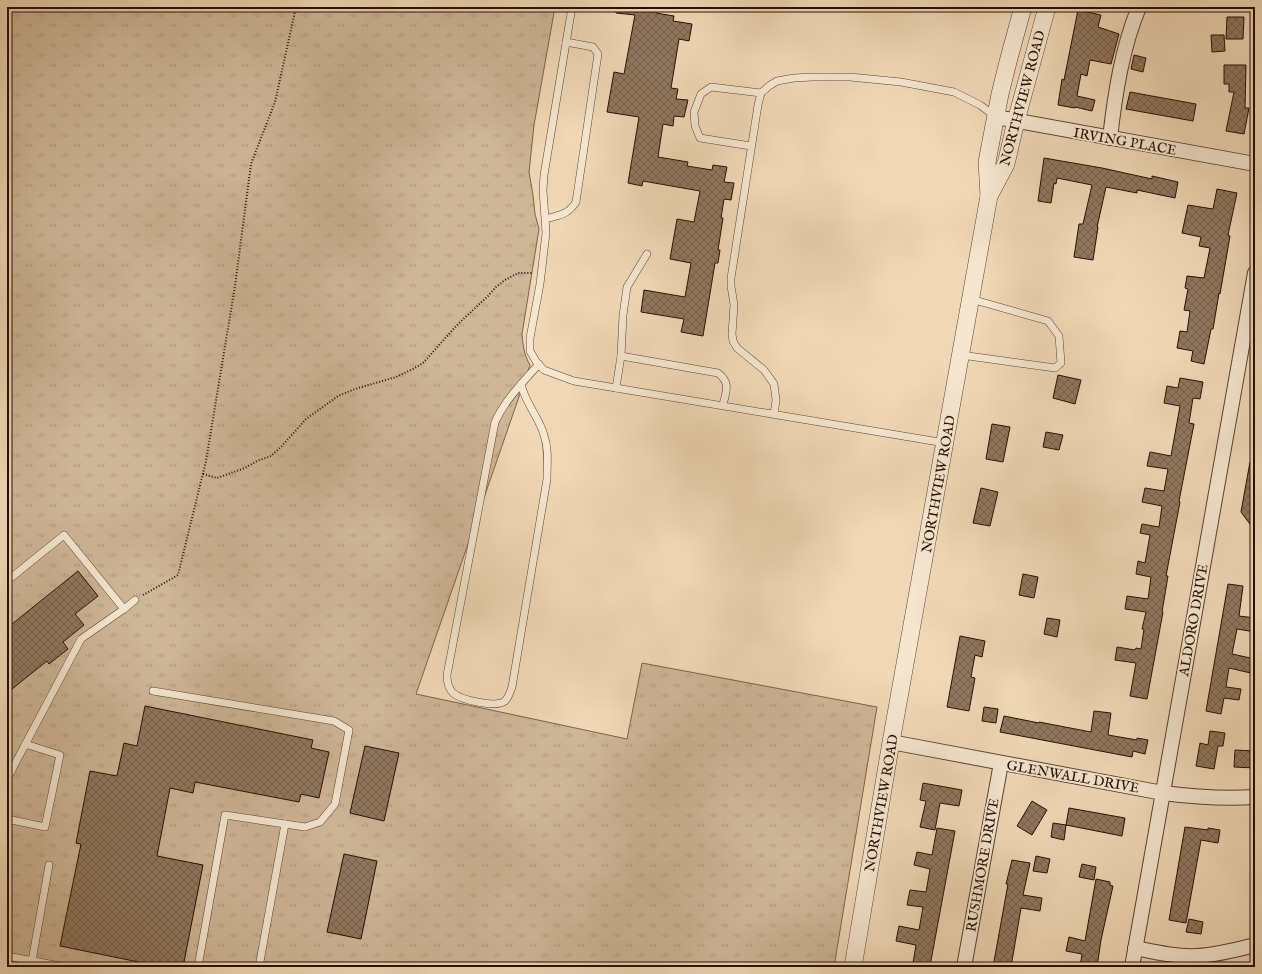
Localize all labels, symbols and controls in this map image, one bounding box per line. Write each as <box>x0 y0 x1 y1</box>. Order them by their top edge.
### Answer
street label: NORTHVIEW ROAD <box>996 29 1050 168</box>
street label: IRVING PLACE <box>1072 124 1178 160</box>
street label: NORTHVIEW ROAD <box>918 414 960 554</box>
street label: ALDORO DRIVE <box>1175 562 1213 679</box>
street label: NORTHVIEW ROAD <box>861 733 903 873</box>
street label: GLENWALL DRIVE <box>1005 756 1141 798</box>
street label: RUSHMORE DRIVE <box>962 797 1004 933</box>

